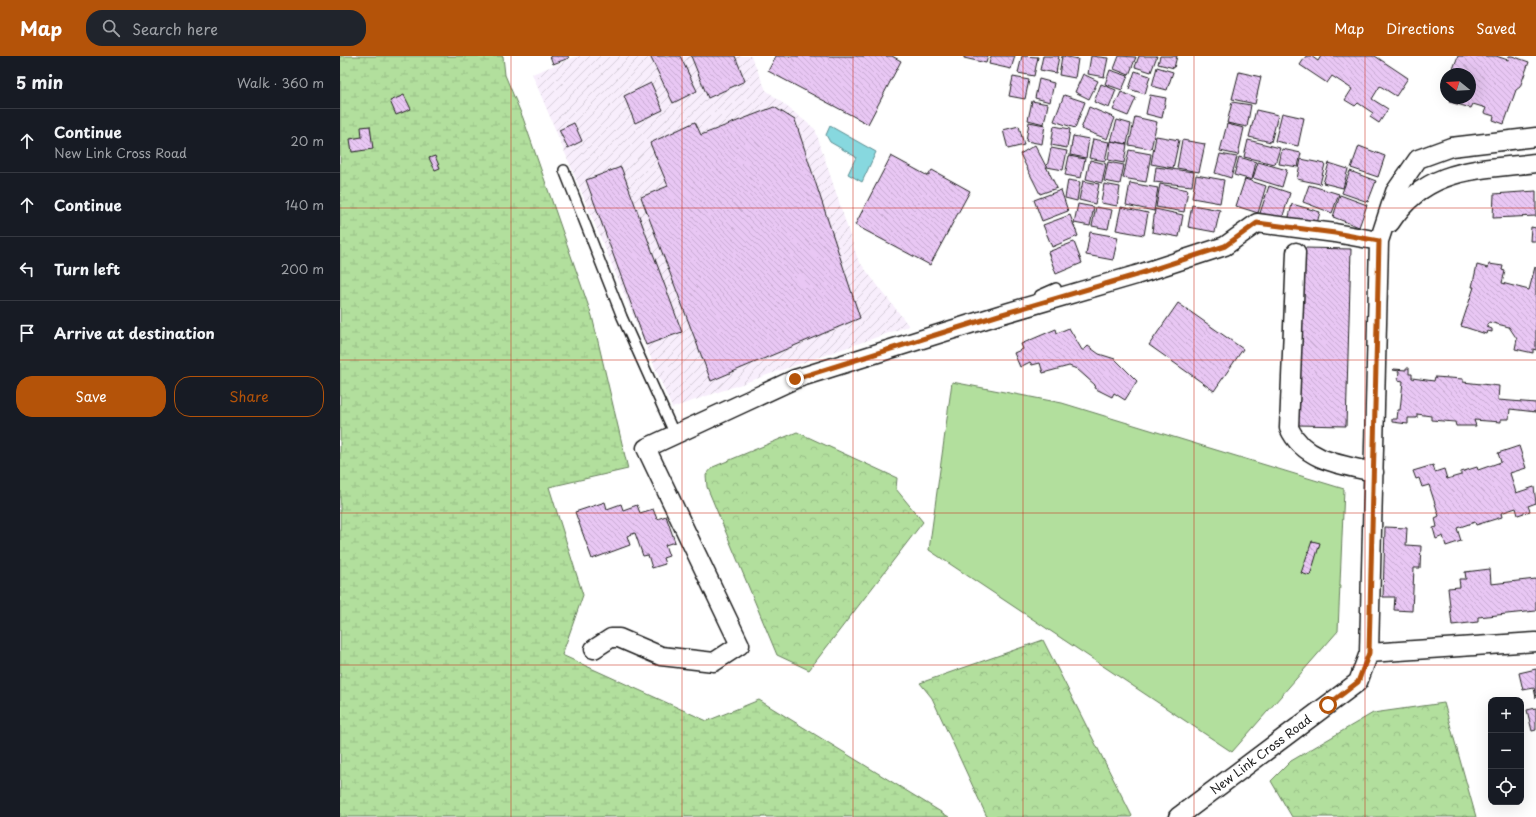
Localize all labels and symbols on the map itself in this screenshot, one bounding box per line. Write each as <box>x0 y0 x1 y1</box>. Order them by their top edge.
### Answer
north arrow <box>1440 68 1476 104</box>
route end <box>786 370 804 388</box>
route start <box>1319 696 1337 714</box>
street label: New Link Cross Road <box>1206 710 1315 798</box>

